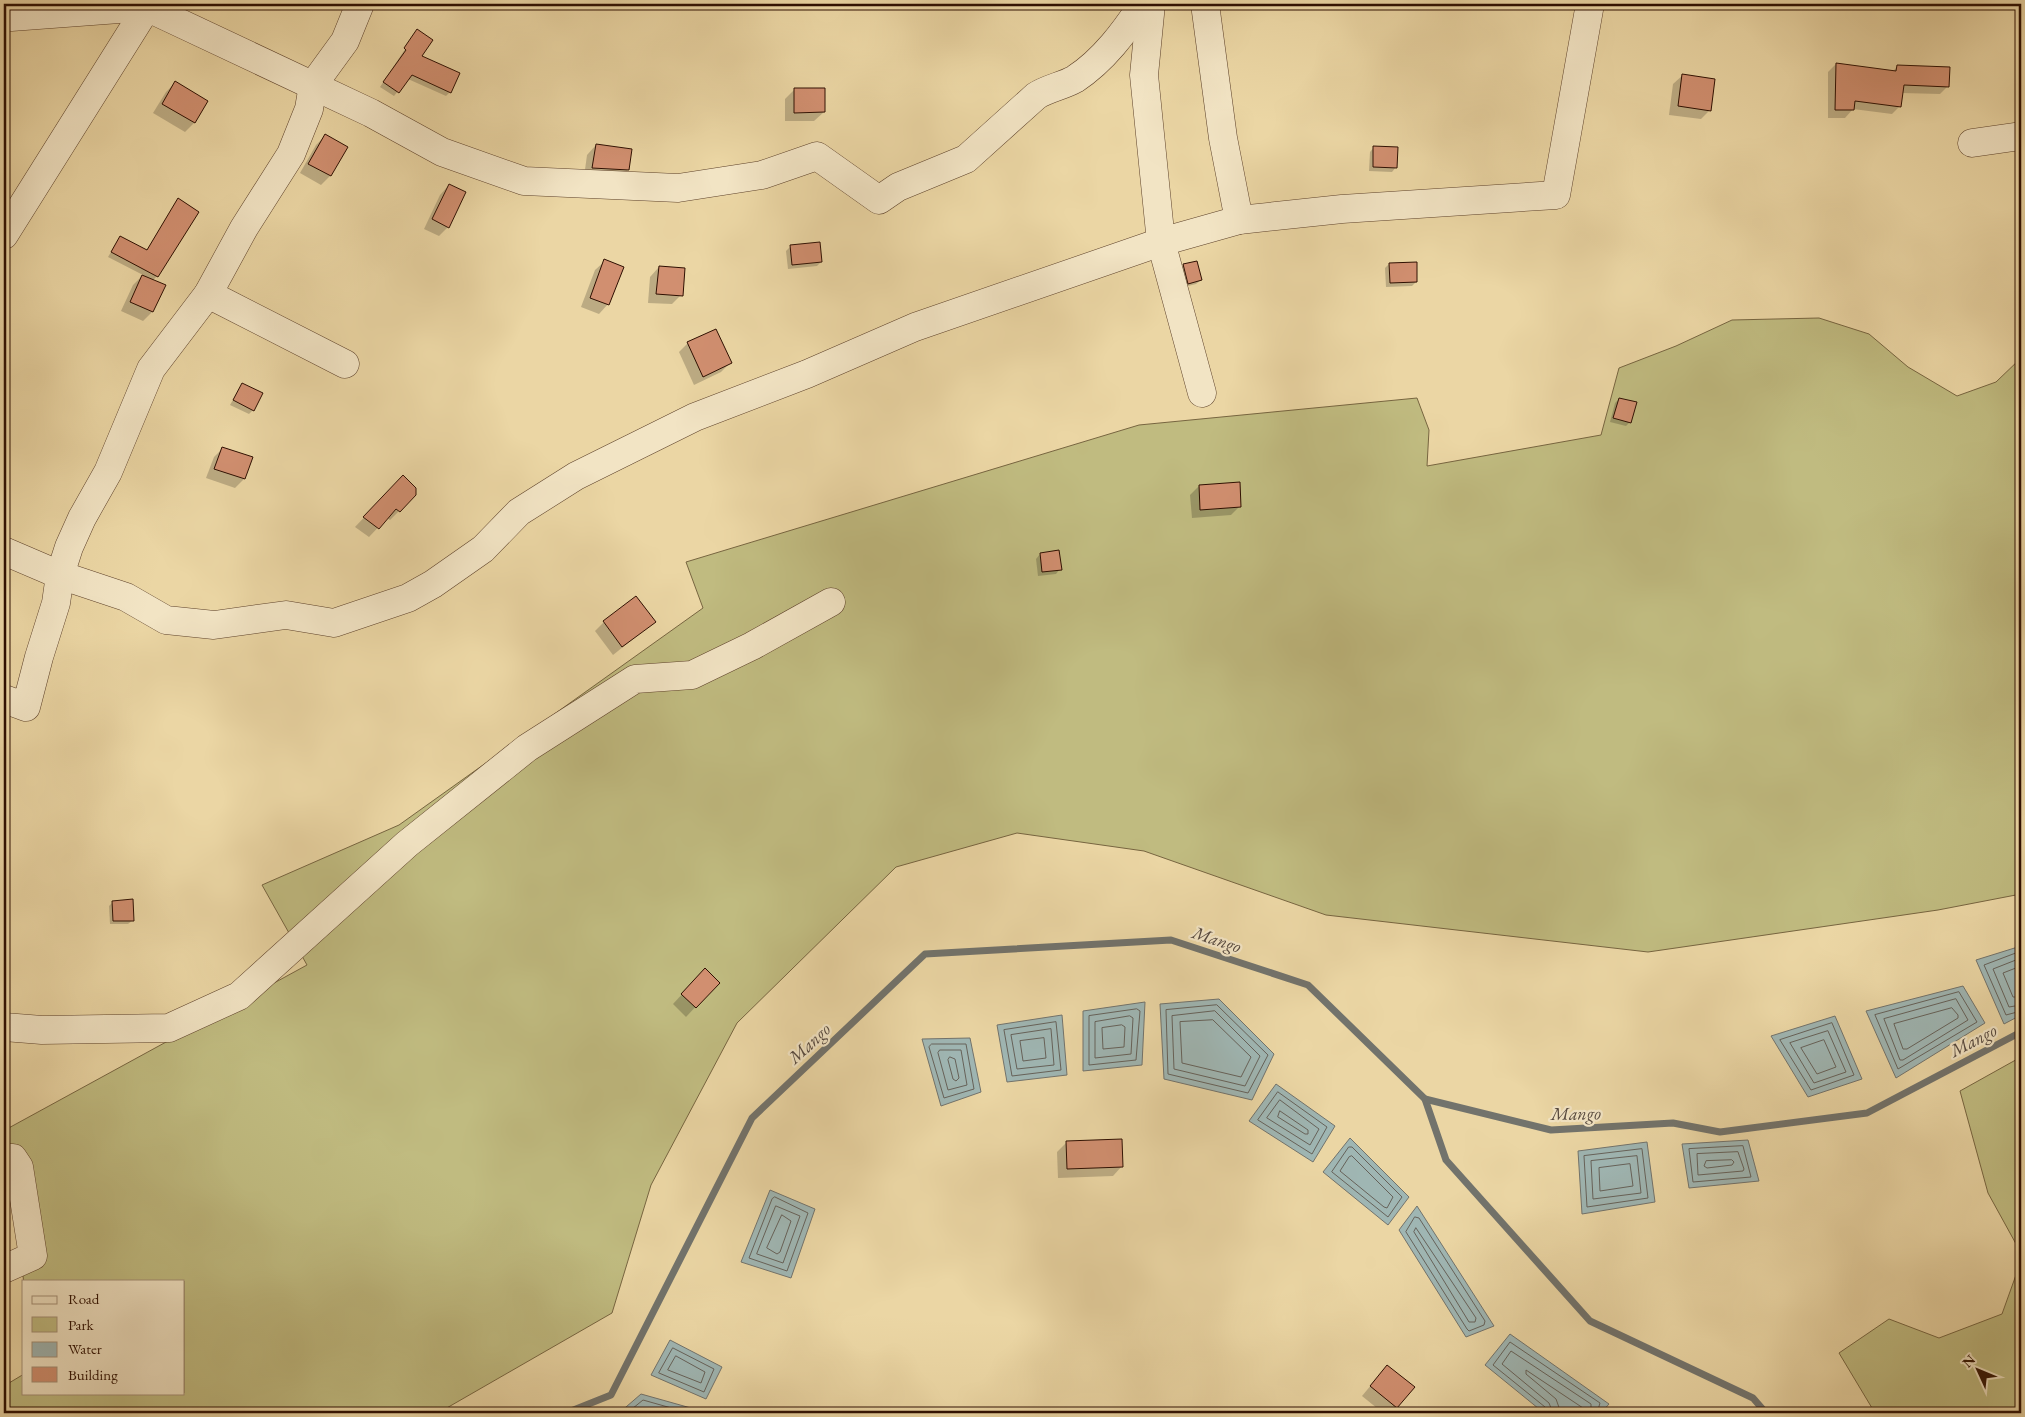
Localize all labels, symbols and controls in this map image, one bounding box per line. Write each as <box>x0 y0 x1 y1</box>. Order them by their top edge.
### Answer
water label: Mango <box>1188 920 1245 959</box>
water label: Mango <box>782 1017 836 1070</box>
water label: Mango <box>1945 1018 2001 1063</box>
water label: Mango <box>1550 1101 1601 1126</box>
legend <box>22 1280 185 1394</box>
text: Road <box>68 1289 100 1308</box>
text: Park <box>68 1315 95 1334</box>
text: Water <box>68 1339 102 1358</box>
north arrow <box>1952 1344 2002 1394</box>
text: N <box>1958 1350 1980 1371</box>
text: Building <box>68 1365 118 1384</box>

